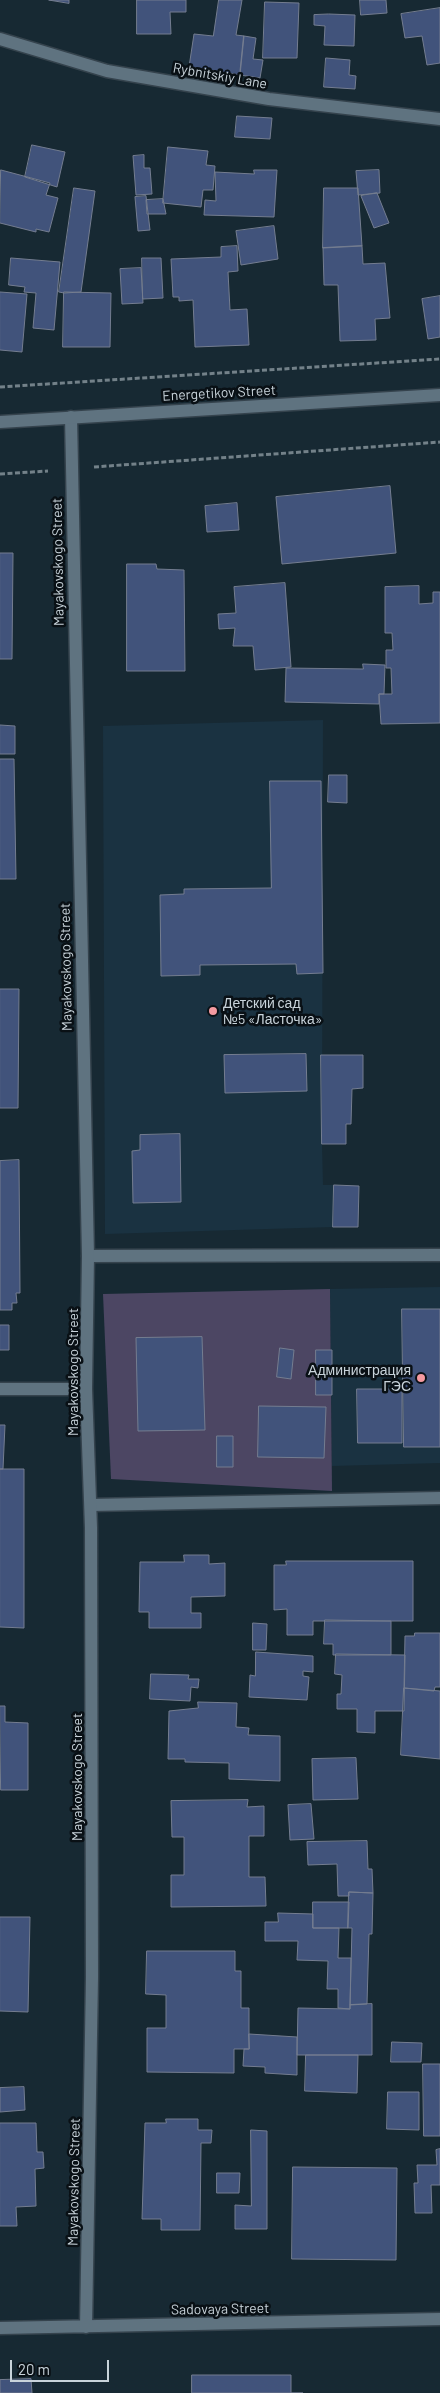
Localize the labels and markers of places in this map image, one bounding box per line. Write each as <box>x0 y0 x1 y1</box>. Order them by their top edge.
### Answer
place label: Детский сад №5 «Ласточка» <box>223 995 322 1028</box>
marker: Детский сад №5 «Ласточка» <box>207 1005 219 1017</box>
place label: Администрация ГЭС <box>308 1362 411 1394</box>
marker: Администрация ГЭС <box>415 1372 427 1384</box>

